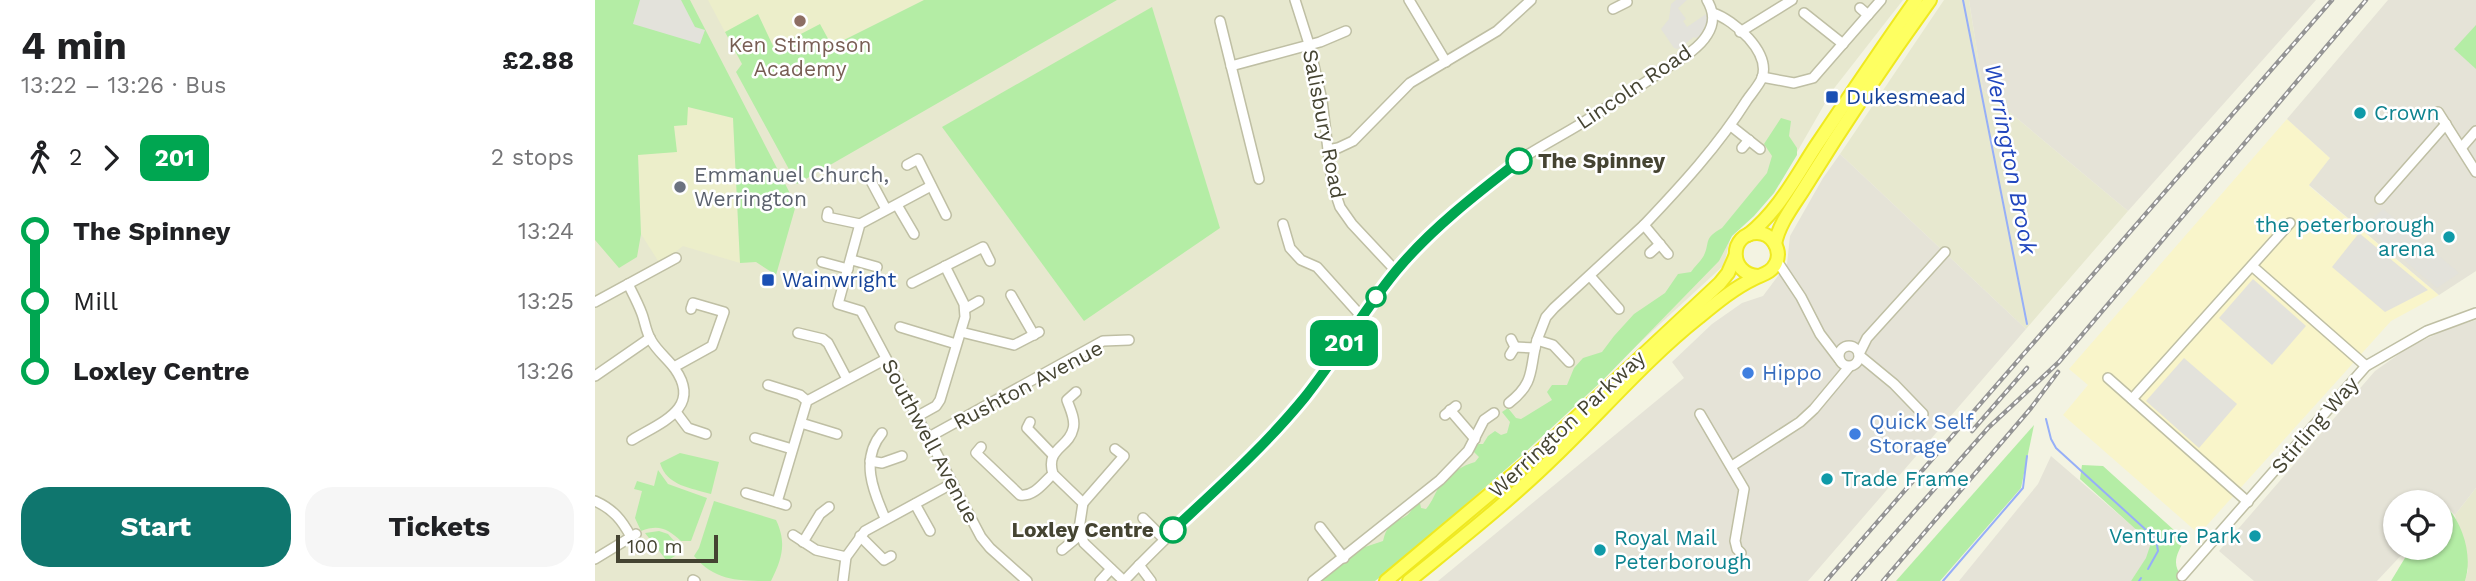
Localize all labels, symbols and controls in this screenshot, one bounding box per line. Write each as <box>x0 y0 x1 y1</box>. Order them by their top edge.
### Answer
marker: Ken Stimpson Academy <box>792 13 808 29</box>
text: 4 min <box>21 24 127 68</box>
place label: Ken Stimpson Academy <box>729 32 871 81</box>
street label: Lincoln Road <box>1571 39 1696 134</box>
text: £2.88 <box>502 45 574 75</box>
street label: Salisbury Road <box>1298 47 1351 201</box>
water label: Werrington Brook <box>1979 62 2043 258</box>
text: 13:22 – 13:26 · Bus <box>21 72 226 99</box>
place label: Dukesmead <box>1846 84 1966 109</box>
marker: Dukesmead <box>1824 89 1840 105</box>
place label: Crown <box>2374 100 2439 125</box>
marker: Crown <box>2352 105 2368 121</box>
icon: walk <box>21 139 59 177</box>
icon: forward <box>92 139 130 177</box>
text: 2 <box>69 144 82 171</box>
text: 201 <box>154 144 195 172</box>
text: 2 stops <box>491 144 574 171</box>
marker: The Spinney <box>1506 148 1532 174</box>
place label: The Spinney <box>1538 148 1665 173</box>
place label: Emmanuel Church, Werrington <box>694 162 889 211</box>
marker: Emmanuel Church, Werrington <box>672 179 688 195</box>
place label: the peterborough arena <box>2256 212 2435 261</box>
text: The Spinney <box>73 216 230 246</box>
text: 13:24 <box>518 218 574 245</box>
marker: the peterborough arena <box>2441 229 2457 245</box>
place label: Wainwright <box>782 267 896 292</box>
marker: Wainwright <box>760 272 776 288</box>
text: Mill <box>73 286 118 316</box>
unlabelled marker <box>1366 287 1386 307</box>
text: 13:25 <box>518 288 574 315</box>
line badge: 201 <box>1304 320 1384 366</box>
text: 201 <box>1324 329 1364 357</box>
street label: Rushton Avenue <box>949 335 1107 434</box>
street label: Werrington Parkway <box>1483 345 1650 503</box>
street label: Southwell Avenue <box>877 354 984 527</box>
text: Loxley Centre <box>73 356 250 386</box>
text: 13:26 <box>517 358 574 385</box>
place label: Hippo <box>1762 360 1822 385</box>
marker: Hippo <box>1740 365 1756 381</box>
street label: Stirling Way <box>2266 371 2364 478</box>
place label: Quick Self Storage <box>1869 409 1974 458</box>
marker: Quick Self Storage <box>1847 426 1863 442</box>
place label: Trade Frame <box>1841 466 1969 491</box>
marker: Trade Frame <box>1819 471 1835 487</box>
button: Start <box>21 487 291 567</box>
button: Tickets <box>305 487 574 567</box>
map controls <box>2383 490 2453 560</box>
button: locate <box>2383 490 2453 560</box>
place label: Loxley Centre <box>1011 517 1154 542</box>
marker: Loxley Centre <box>1160 517 1186 543</box>
place label: Venture Park <box>2109 523 2241 548</box>
place label: Royal Mail Peterborough <box>1614 525 1752 574</box>
marker: Venture Park <box>2247 528 2263 544</box>
scale bar <box>616 532 717 564</box>
text: 100 m <box>627 535 683 558</box>
marker: Royal Mail Peterborough <box>1592 542 1608 558</box>

